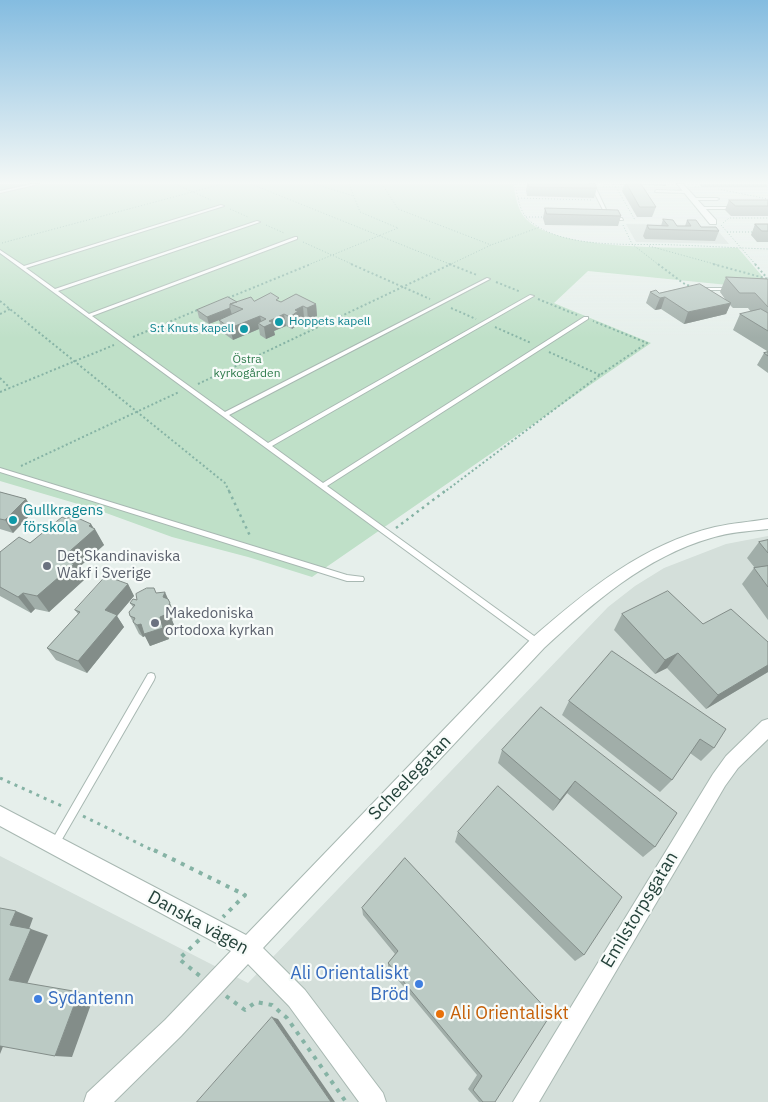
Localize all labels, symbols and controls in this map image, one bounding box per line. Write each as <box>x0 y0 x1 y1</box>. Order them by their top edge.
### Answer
place label: Hoppets kapell <box>289 315 370 329</box>
marker: Hoppets kapell <box>273 316 285 328</box>
place label: S:t Knuts kapell <box>150 322 234 336</box>
marker: S:t Knuts kapell <box>238 323 250 335</box>
park label: Östra kyrkogården <box>214 353 280 381</box>
place label: Gullkragens förskola <box>23 502 103 537</box>
marker: Gullkragens förskola <box>7 514 19 526</box>
place label: Det Skandinaviska Wakf i Sverige <box>57 548 180 583</box>
marker: Det Skandinaviska Wakf i Sverige <box>41 560 53 572</box>
place label: Makedoniska ortodoxa kyrkan <box>165 605 274 640</box>
marker: Makedoniska ortodoxa kyrkan <box>149 617 161 629</box>
street label: Scheelegatan <box>364 731 456 825</box>
street label: Emilstorpsgatan <box>597 848 683 972</box>
street label: Danska vägen <box>144 886 252 960</box>
place label: Ali Orientaliskt Bröd <box>290 963 409 1006</box>
marker: Ali Orientaliskt Bröd <box>413 978 425 990</box>
place label: Sydantenn <box>48 988 134 1010</box>
marker: Sydantenn <box>32 993 44 1005</box>
place label: Ali Orientaliskt <box>450 1003 569 1025</box>
marker: Ali Orientaliskt <box>434 1008 446 1020</box>

